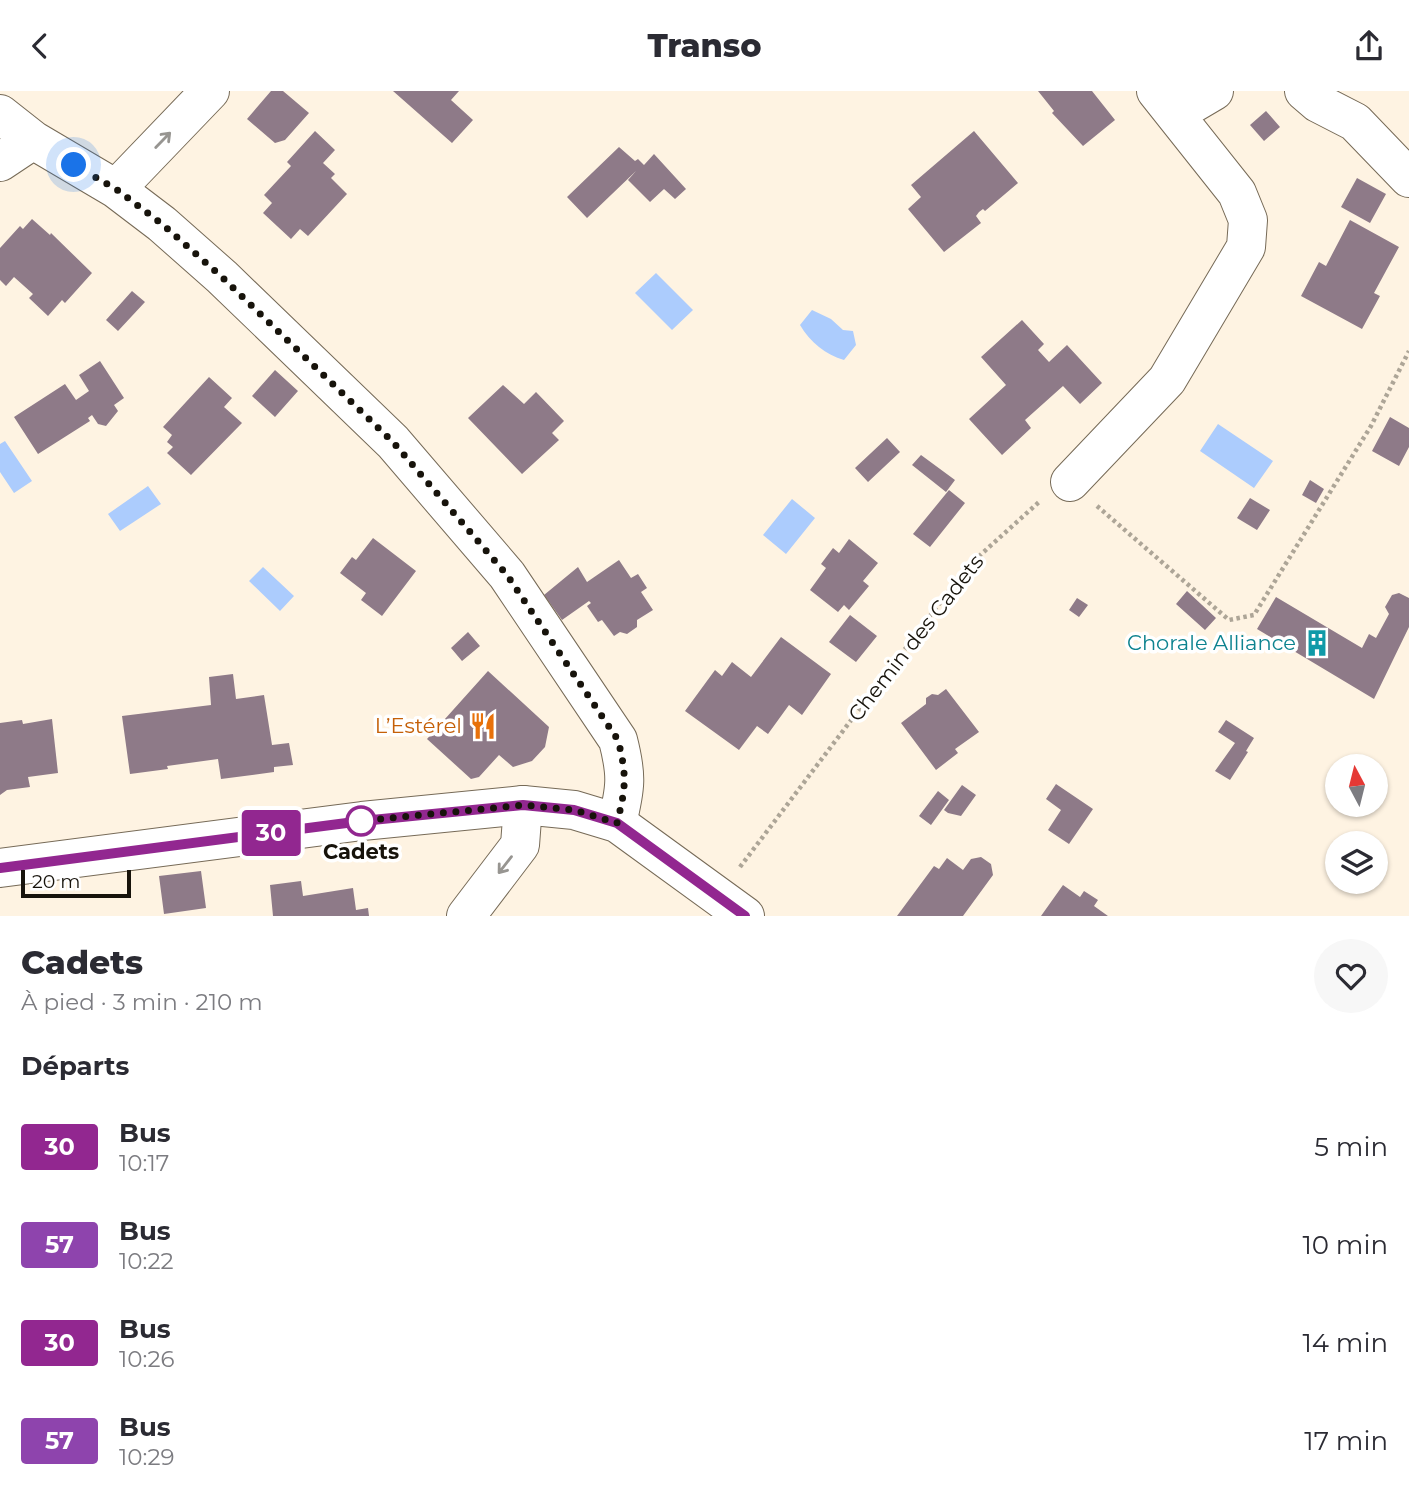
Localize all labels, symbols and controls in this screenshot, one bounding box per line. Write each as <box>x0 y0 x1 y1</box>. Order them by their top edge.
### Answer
text: Transo <box>647 26 762 65</box>
icon: back <box>21 27 59 65</box>
icon: share <box>1350 27 1388 65</box>
one-way arrow <box>154 132 171 149</box>
your location <box>56 147 91 182</box>
street label: Chemin des Cadets <box>843 549 989 726</box>
building icon: Chorale Alliance <box>1302 628 1332 658</box>
place label: Chorale Alliance <box>1127 630 1296 655</box>
restaurant icon: L’Estérel <box>468 711 498 741</box>
place label: L’Estérel <box>375 713 462 738</box>
north arrow <box>1325 754 1388 817</box>
map controls <box>1325 754 1388 894</box>
marker: Cadets <box>346 806 376 836</box>
line badge: 30 <box>240 810 302 856</box>
text: 30 <box>256 818 286 847</box>
button: layers <box>1325 831 1388 894</box>
place label: Cadets <box>323 839 399 864</box>
one-way arrow <box>498 855 513 874</box>
scale bar <box>21 867 131 899</box>
text: 20 m <box>32 870 80 893</box>
button: heart <box>1314 939 1388 1013</box>
text: Cadets <box>21 942 143 982</box>
text: À pied · 3 min · 210 m <box>21 988 263 1016</box>
text: Départs <box>21 1050 129 1082</box>
text: Bus <box>119 1117 171 1149</box>
text: 5 min <box>1314 1131 1388 1163</box>
text: 30 <box>44 1132 75 1161</box>
text: 10:17 <box>119 1149 169 1177</box>
text: Bus <box>119 1215 171 1247</box>
text: 10 min <box>1302 1229 1388 1261</box>
text: 57 <box>45 1230 74 1259</box>
text: 10:22 <box>119 1247 174 1275</box>
text: Bus <box>119 1313 171 1345</box>
text: 14 min <box>1302 1327 1388 1359</box>
text: 30 <box>44 1328 75 1357</box>
text: 10:26 <box>119 1345 174 1373</box>
text: Bus <box>119 1411 171 1443</box>
text: 17 min <box>1304 1425 1388 1457</box>
text: 57 <box>45 1426 74 1455</box>
text: 10:29 <box>119 1443 174 1471</box>

